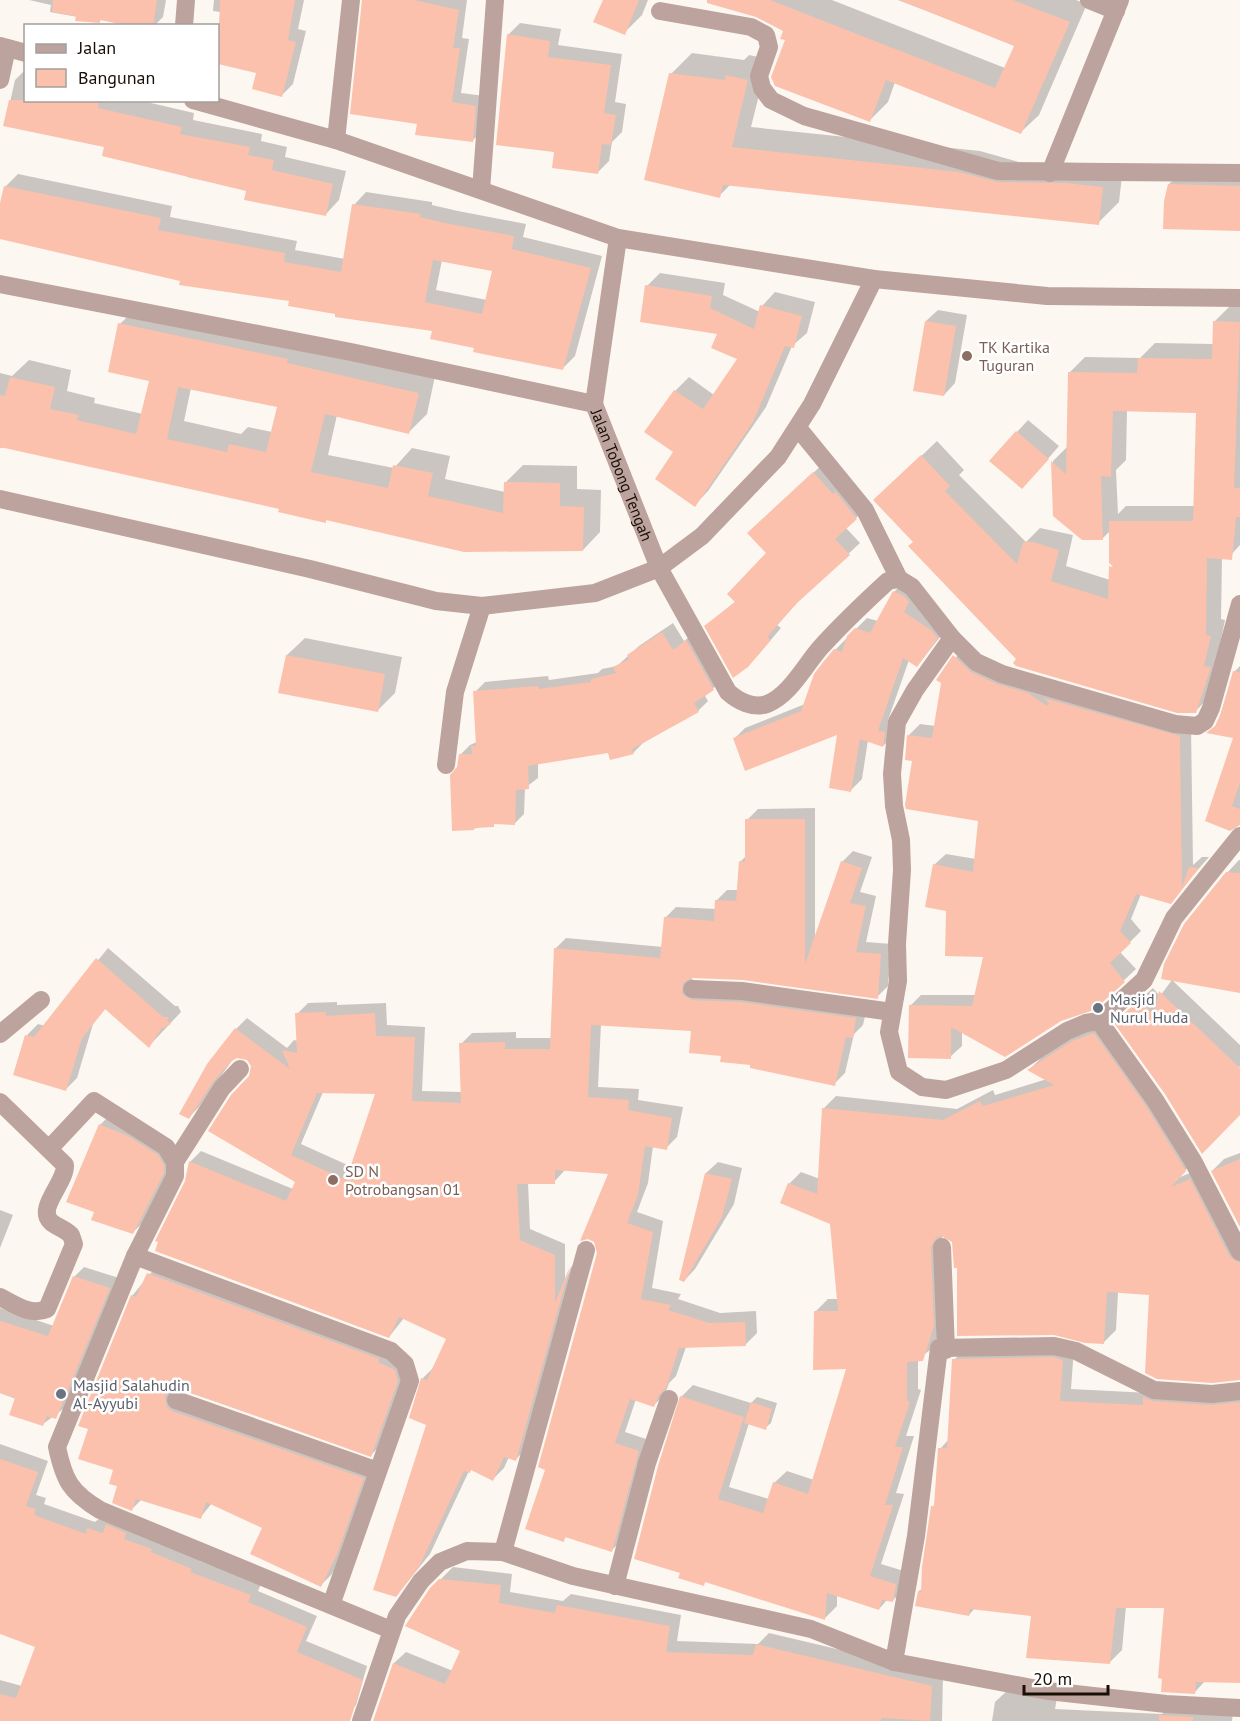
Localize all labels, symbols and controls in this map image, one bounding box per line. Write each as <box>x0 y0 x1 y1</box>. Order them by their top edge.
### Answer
legend <box>24 24 219 102</box>
text: Jalan <box>77 36 116 59</box>
text: Bangunan <box>78 66 155 89</box>
place label: TK Kartika Tuguran <box>979 337 1050 375</box>
marker: TK Kartika Tuguran <box>960 349 974 363</box>
street label: Jalan Tobong Tengah <box>587 405 657 544</box>
place label: Masjid Nurul Huda <box>1110 989 1188 1027</box>
marker: Masjid Nurul Huda <box>1091 1001 1105 1015</box>
place label: SD N Potrobangsan 01 <box>345 1161 460 1199</box>
marker: SD N Potrobangsan 01 <box>326 1173 340 1187</box>
place label: Masjid Salahudin Al-Ayyubi <box>73 1375 190 1413</box>
marker: Masjid Salahudin Al-Ayyubi <box>54 1387 68 1401</box>
scale bar <box>1024 1658 1108 1696</box>
text: 20 m <box>1033 1667 1072 1690</box>

